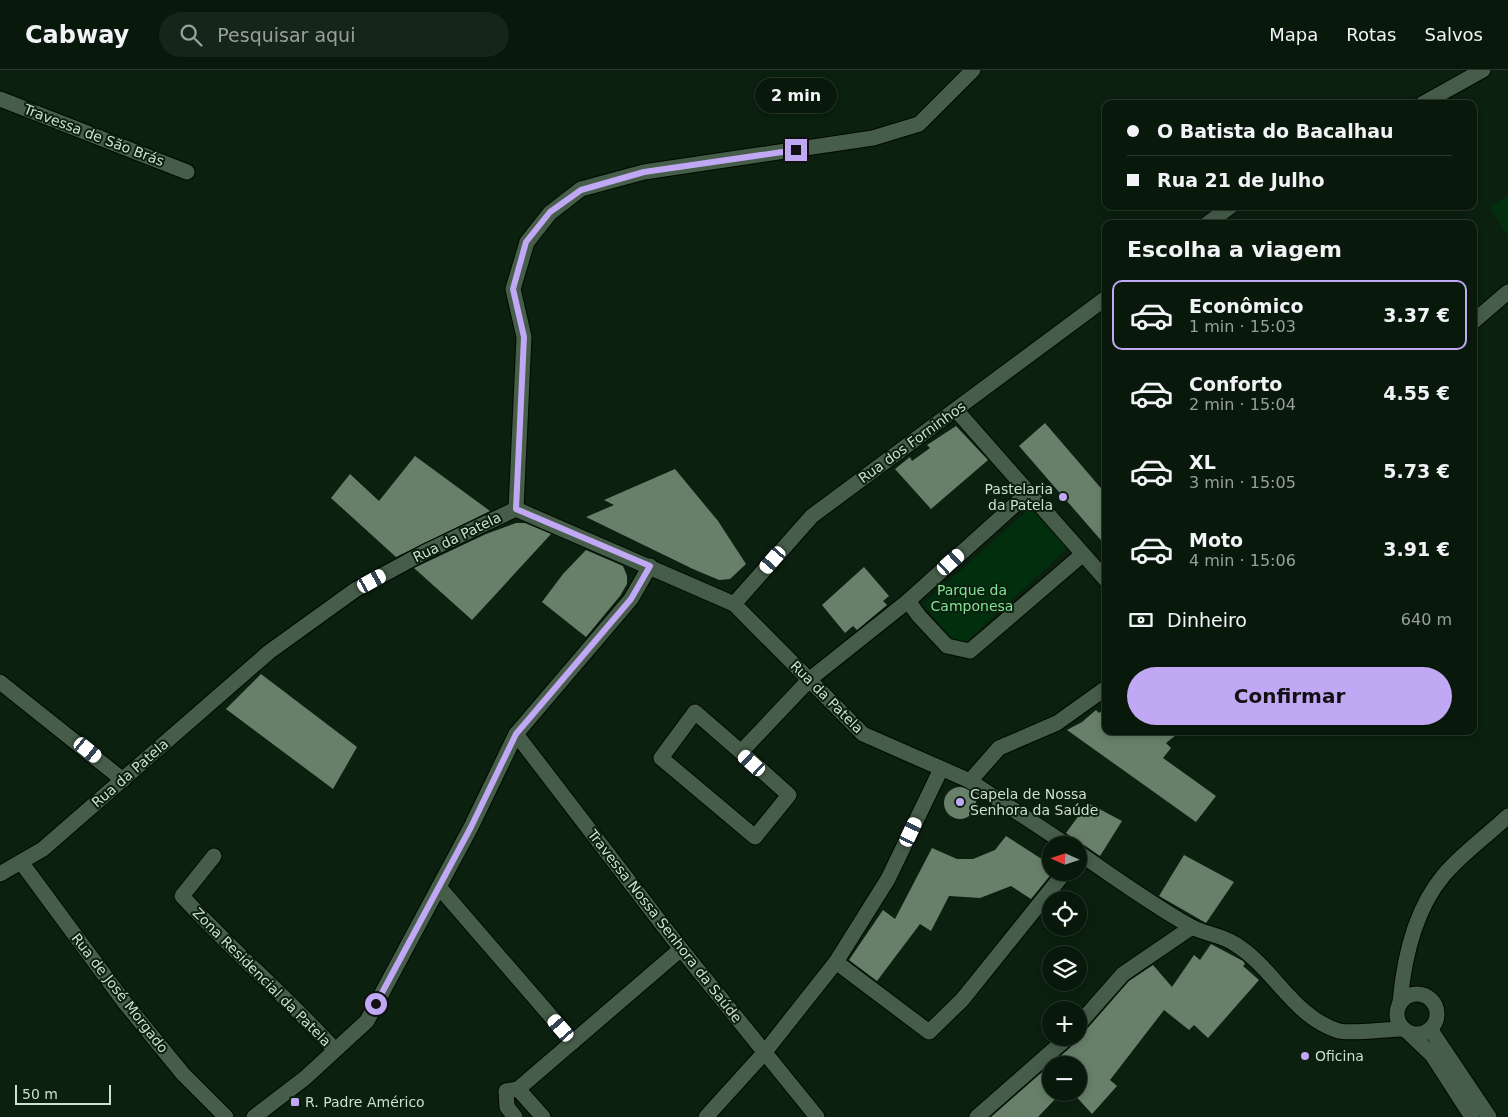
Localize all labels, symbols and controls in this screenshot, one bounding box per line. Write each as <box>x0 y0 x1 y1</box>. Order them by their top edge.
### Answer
search box <box>159 12 509 57</box>
text: Cabway <box>25 21 129 49</box>
icon: search <box>177 21 205 49</box>
text: Pesquisar aqui <box>217 24 355 46</box>
text: Mapa <box>1269 24 1318 45</box>
text: Rotas <box>1346 24 1397 45</box>
text: Salvos <box>1425 24 1483 45</box>
callout: 2 min <box>755 78 837 112</box>
text: 2 min <box>771 86 821 105</box>
street label: Travessa de São Brás <box>21 100 166 169</box>
text: O Batista do Bacalhau <box>1157 120 1394 142</box>
route end <box>785 139 807 161</box>
text: Rua 21 de Julho <box>1157 169 1324 191</box>
text: Escolha a viagem <box>1127 237 1342 262</box>
icon: car <box>1129 293 1174 338</box>
text: Econômico <box>1189 295 1304 317</box>
text: 3.37 € <box>1383 304 1450 326</box>
text: 1 min · 15:03 <box>1189 317 1296 336</box>
icon: car <box>1129 371 1174 416</box>
text: Conforto <box>1189 373 1282 395</box>
text: 4.55 € <box>1383 382 1450 404</box>
text: 2 min · 15:04 <box>1189 395 1296 414</box>
street label: Rua dos Forninhos <box>855 398 969 486</box>
icon: car <box>1129 449 1174 494</box>
text: XL <box>1189 451 1216 473</box>
text: 5.73 € <box>1383 460 1450 482</box>
text: 3 min · 15:05 <box>1189 473 1296 492</box>
place label: Pastelaria da Patela <box>985 481 1053 513</box>
marker: Pastelaria da Patela <box>1057 491 1069 503</box>
street label: Rua da Patela <box>410 509 504 565</box>
icon: car <box>1129 527 1174 572</box>
text: Moto <box>1189 529 1243 551</box>
text: 3.91 € <box>1383 538 1450 560</box>
car <box>757 544 788 576</box>
car <box>934 546 967 578</box>
text: 4 min · 15:06 <box>1189 551 1296 570</box>
car <box>355 567 388 595</box>
park label: Parque da Camponesa <box>931 582 1013 614</box>
icon: cash <box>1127 606 1155 634</box>
text: Dinheiro <box>1167 609 1247 631</box>
text: 640 m <box>1401 610 1452 629</box>
street label: Rua da Patela <box>787 657 867 737</box>
button: Confirmar <box>1127 667 1452 725</box>
car <box>71 735 104 765</box>
street label: Rua da Patela <box>89 736 171 810</box>
car <box>735 747 768 779</box>
place label: Capela de Nossa Senhora da Saúde <box>970 786 1098 818</box>
marker: Capela de Nossa Senhora da Saúde <box>954 796 966 808</box>
car <box>897 815 924 849</box>
street label: Travessa Nossa Senhora da Saúde <box>584 826 745 1026</box>
north arrow <box>1042 836 1088 881</box>
map controls <box>1042 836 1087 1101</box>
button: locate <box>1042 891 1087 936</box>
street label: Zona Residencial da Patela <box>190 905 334 1049</box>
street label: Rua de José Morgado <box>68 930 172 1056</box>
button: layers <box>1042 946 1087 991</box>
route start <box>365 993 387 1015</box>
button: + <box>1042 1001 1087 1046</box>
car <box>545 1012 576 1044</box>
place label: Oficina <box>1315 1048 1364 1064</box>
marker: Oficina <box>1299 1050 1311 1062</box>
button: − <box>1042 1056 1087 1101</box>
scale bar <box>15 1082 111 1105</box>
text: 50 m <box>22 1086 58 1102</box>
place label: R. Padre Américo <box>305 1094 425 1110</box>
marker: R. Padre Américo <box>289 1096 301 1108</box>

